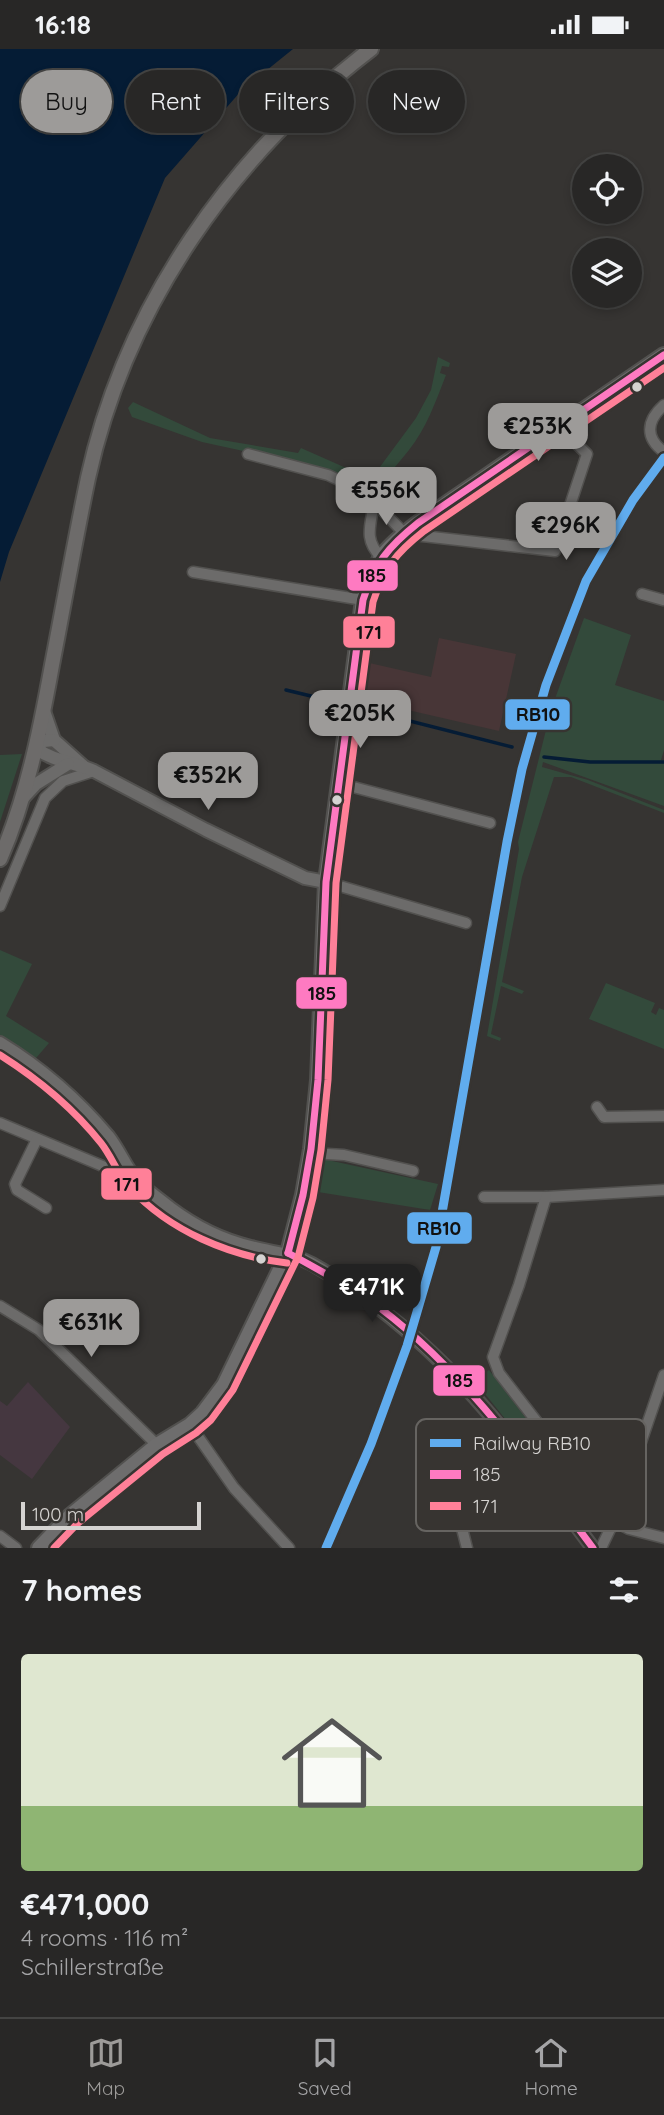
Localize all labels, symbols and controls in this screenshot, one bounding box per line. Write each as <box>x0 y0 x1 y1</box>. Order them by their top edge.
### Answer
text: 16:18 <box>35 8 91 41</box>
chip: Buy <box>21 70 112 133</box>
chip: Rent <box>126 70 225 133</box>
chip: Filters <box>239 70 354 133</box>
chip: New <box>368 70 465 133</box>
map controls <box>572 154 642 308</box>
button: locate <box>572 154 642 224</box>
button: layers <box>572 238 642 308</box>
unlabelled marker <box>630 380 644 394</box>
pin: €253K <box>489 403 587 463</box>
text: €253K <box>504 411 572 440</box>
pin: €556K <box>337 468 435 527</box>
text: €556K <box>352 475 420 504</box>
pin: €296K <box>517 503 615 562</box>
text: €296K <box>532 510 600 539</box>
line badge: 185 <box>346 559 399 592</box>
text: 185 <box>358 563 386 587</box>
line badge: 171 <box>342 615 396 649</box>
text: 171 <box>356 620 382 644</box>
pin: €205K <box>311 691 409 750</box>
text: €205K <box>325 698 395 727</box>
line badge: RB10 <box>504 698 571 731</box>
text: RB10 <box>516 702 560 726</box>
pin: €352K <box>159 753 257 812</box>
text: €352K <box>174 760 242 789</box>
unlabelled marker <box>330 793 344 807</box>
line badge: 185 <box>295 976 348 1010</box>
text: 185 <box>308 981 336 1005</box>
line badge: 171 <box>100 1167 153 1201</box>
text: 171 <box>114 1172 140 1196</box>
line badge: RB10 <box>406 1211 473 1245</box>
text: RB10 <box>417 1216 461 1240</box>
unlabelled marker <box>254 1252 268 1266</box>
pin: €471K <box>323 1265 421 1324</box>
text: €471K <box>340 1272 404 1301</box>
pin: €631K <box>42 1299 140 1359</box>
text: €631K <box>59 1307 123 1336</box>
line badge: 185 <box>432 1364 486 1397</box>
text: 185 <box>445 1368 473 1392</box>
legend <box>416 1419 646 1531</box>
text: Railway RB10 <box>473 1431 591 1455</box>
text: 185 <box>473 1462 501 1486</box>
text: 171 <box>473 1494 498 1518</box>
scale bar <box>21 1499 201 1531</box>
text: 100 m <box>32 1502 84 1526</box>
text: 7 homes <box>21 1571 142 1609</box>
icon: filters <box>605 1571 643 1609</box>
icon: home <box>269 1700 395 1826</box>
text: €471,000 <box>21 1885 149 1923</box>
text: 4 rooms · 116 m² <box>21 1923 188 1952</box>
text: Schillerstraße <box>21 1952 164 1981</box>
tab: Map <box>86 2034 125 2100</box>
tab: Saved <box>298 2034 352 2100</box>
tab: Home <box>524 2034 578 2100</box>

